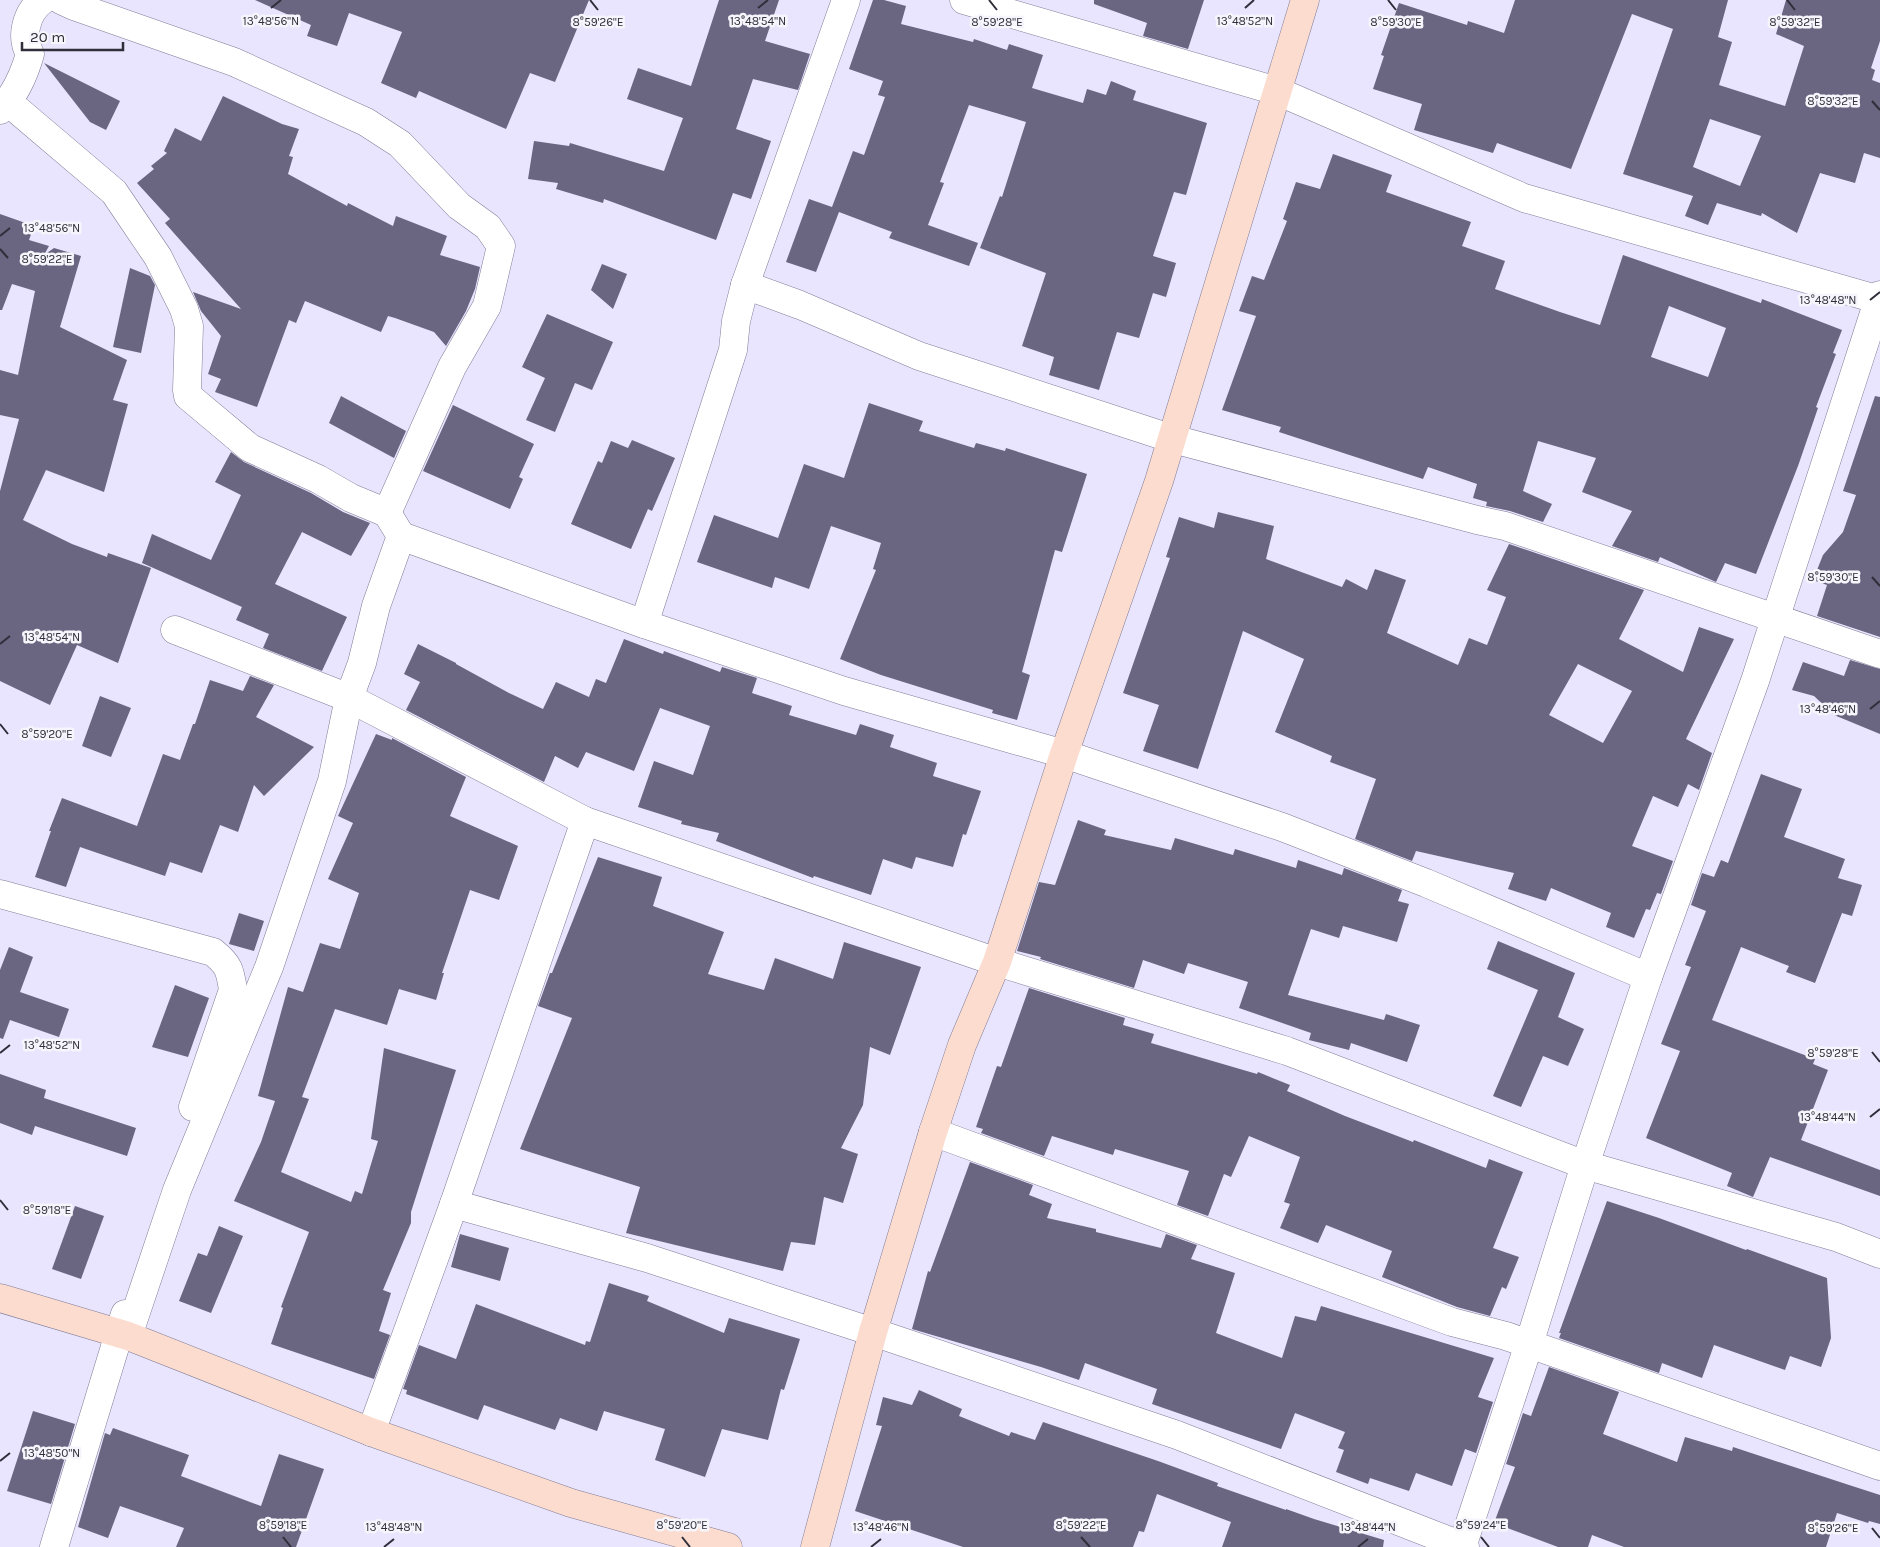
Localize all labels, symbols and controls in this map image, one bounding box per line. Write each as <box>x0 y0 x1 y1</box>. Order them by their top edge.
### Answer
text: 13°48'56"N <box>243 14 299 28</box>
text: 13°48'54"N <box>730 14 786 28</box>
text: 13°48'52"N <box>1217 14 1273 28</box>
text: 8°59'26"E <box>572 15 624 29</box>
text: 8°59'28"E <box>971 15 1023 29</box>
text: 8°59'30"E <box>1370 15 1422 29</box>
text: 8°59'32"E <box>1769 15 1821 29</box>
scale bar <box>22 20 124 52</box>
text: 20 m <box>30 28 65 46</box>
text: 8°59'32"E <box>1807 94 1859 108</box>
text: 13°48'56"N <box>24 221 80 235</box>
text: 8°59'22"E <box>21 252 73 266</box>
text: 13°48'48"N <box>1800 293 1856 307</box>
text: 8°59'30"E <box>1807 570 1859 584</box>
text: 13°48'54"N <box>24 630 80 644</box>
text: 13°48'46"N <box>1800 702 1856 716</box>
text: 8°59'20"E <box>21 727 73 741</box>
text: 13°48'52"N <box>24 1038 80 1052</box>
text: 8°59'28"E <box>1807 1046 1859 1060</box>
text: 13°48'44"N <box>1800 1110 1856 1124</box>
text: 8°59'18"E <box>23 1203 71 1217</box>
text: 13°48'50"N <box>24 1446 80 1460</box>
text: 8°59'18"E <box>259 1518 307 1532</box>
text: 8°59'20"E <box>656 1518 708 1532</box>
text: 8°59'22"E <box>1055 1518 1107 1532</box>
text: 8°59'24"E <box>1456 1518 1506 1532</box>
text: 13°48'48"N <box>366 1520 422 1534</box>
text: 13°48'46"N <box>853 1520 909 1534</box>
text: 13°48'44"N <box>1340 1520 1396 1534</box>
text: 8°59'26"E <box>1807 1521 1859 1535</box>

